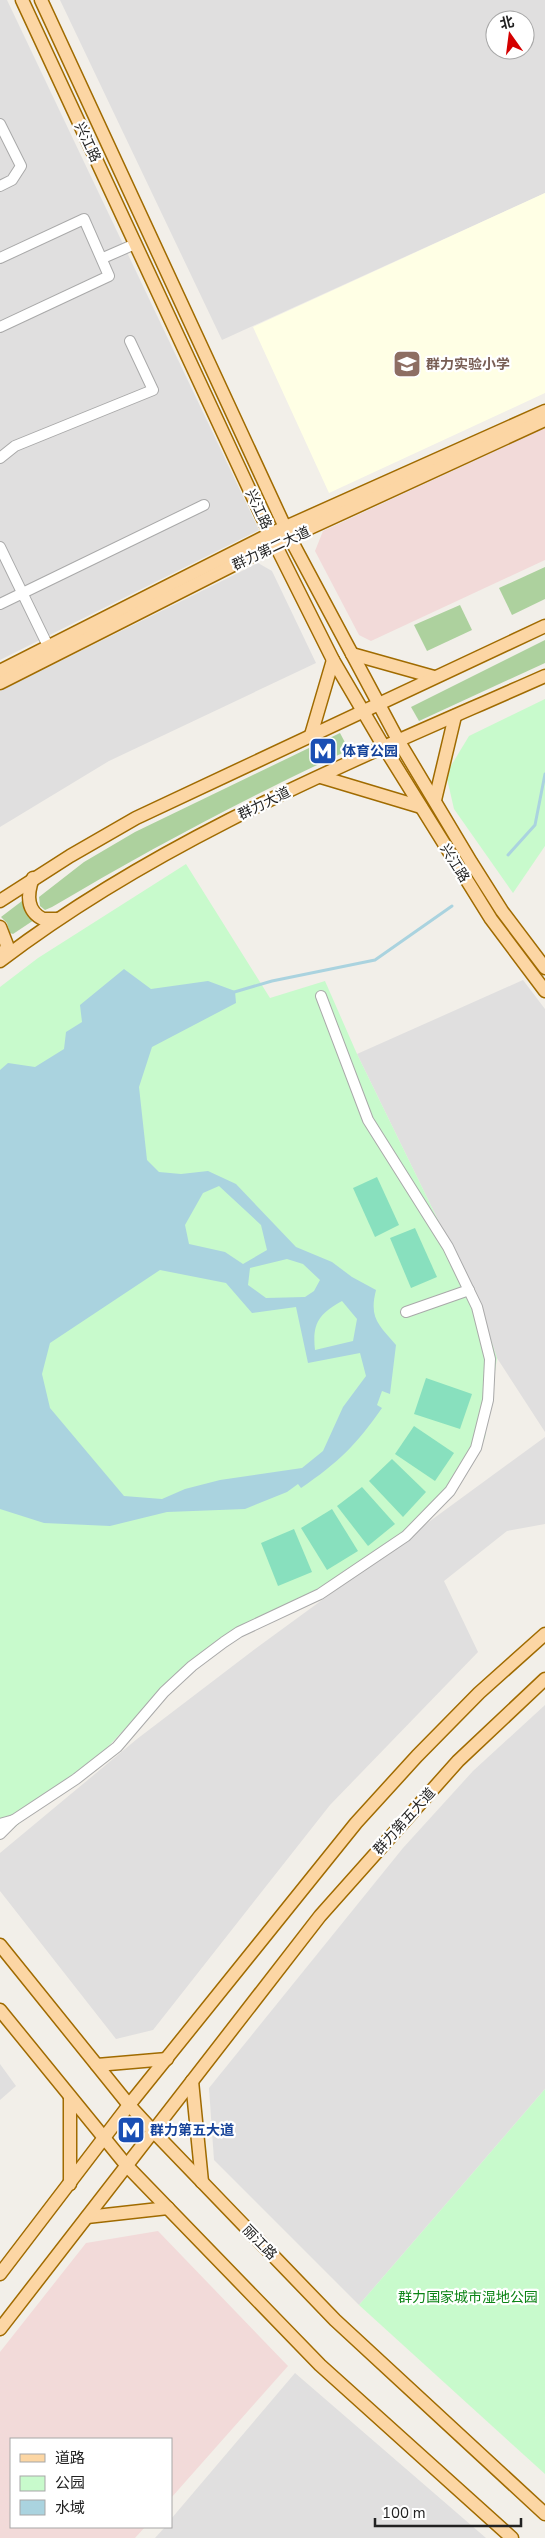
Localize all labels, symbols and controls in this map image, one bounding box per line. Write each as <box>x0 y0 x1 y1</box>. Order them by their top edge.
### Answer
north arrow <box>485 10 535 60</box>
text: 北 <box>498 12 516 34</box>
street label: 兴江路 <box>70 119 105 165</box>
school or university icon: 群力实验小学 <box>392 349 422 379</box>
place label: 群力实验小学 <box>426 355 510 374</box>
street label: 兴江路 <box>241 486 276 532</box>
street label: 群力第二大道 <box>229 522 313 575</box>
metro station icon: 体育公园 <box>308 736 338 766</box>
place label: 体育公园 <box>342 742 398 761</box>
street label: 群力大道 <box>235 783 294 824</box>
street label: 兴江路 <box>435 840 474 886</box>
street label: 群力第五大道 <box>369 1784 440 1859</box>
metro station icon: 群力第五大道 <box>116 2115 146 2145</box>
place label: 群力第五大道 <box>150 2121 234 2140</box>
street label: 丽江路 <box>238 2221 281 2264</box>
park label: 群力国家城市湿地公园 <box>398 2288 538 2307</box>
legend <box>10 2438 172 2528</box>
text: 道路 <box>55 2448 85 2468</box>
text: 公园 <box>55 2473 85 2493</box>
scale bar <box>375 2496 521 2528</box>
text: 水域 <box>55 2498 85 2518</box>
text: 100 m <box>382 2503 426 2523</box>

